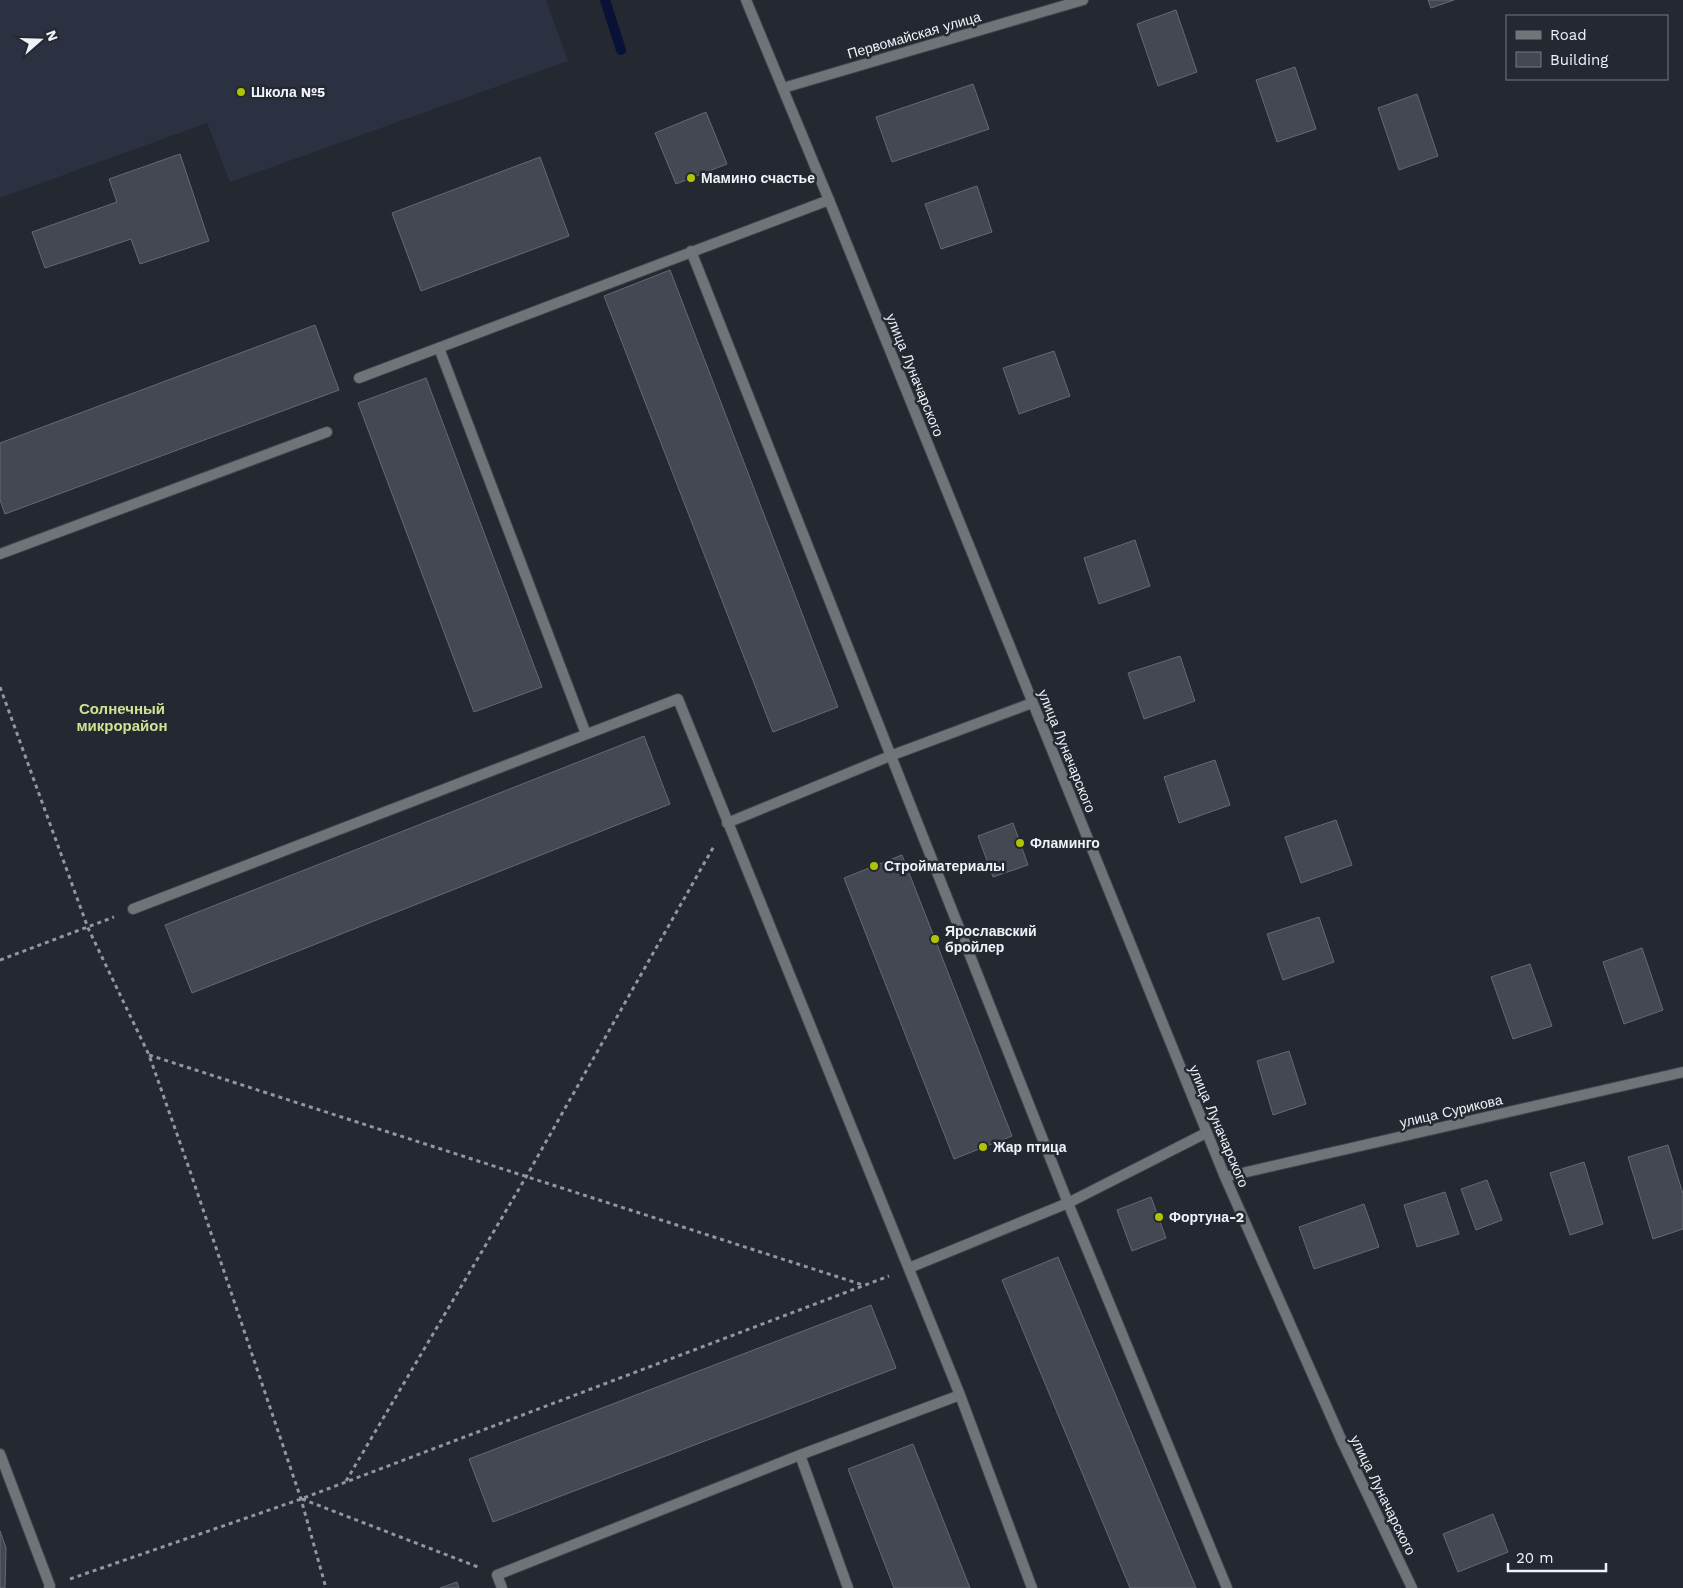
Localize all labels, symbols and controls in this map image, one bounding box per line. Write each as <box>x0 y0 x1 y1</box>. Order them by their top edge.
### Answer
street label: Первомайская улица <box>845 8 983 62</box>
north arrow <box>15 15 65 65</box>
legend <box>1506 15 1668 80</box>
text: Road <box>1550 26 1587 44</box>
text: N <box>43 28 62 43</box>
text: Building <box>1550 51 1608 69</box>
place label: Школа №5 <box>251 84 325 100</box>
marker: Школа №5 <box>235 86 247 98</box>
place label: Мамино счастье <box>701 170 815 186</box>
marker: Мамино счастье <box>685 172 697 184</box>
street label: улица Луначарского <box>883 311 947 439</box>
street label: улица Луначарского <box>1035 687 1099 815</box>
district label: Солнечный микрорайон <box>76 700 168 735</box>
place label: Фламинго <box>1030 835 1100 851</box>
marker: Фламинго <box>1014 837 1026 849</box>
place label: Стройматериалы <box>884 858 1005 874</box>
marker: Стройматериалы <box>868 860 880 872</box>
place label: Ярославский бройлер <box>945 923 1037 955</box>
marker: Ярославский бройлер <box>929 933 941 945</box>
street label: улица Луначарского <box>1186 1062 1252 1190</box>
street label: улица Сурикова <box>1398 1091 1504 1131</box>
place label: Жар птица <box>992 1139 1067 1155</box>
marker: Жар птица <box>977 1141 989 1153</box>
place label: Фортуна-2 <box>1169 1209 1244 1225</box>
marker: Фортуна-2 <box>1153 1211 1165 1223</box>
street label: улица Луначарского <box>1347 1432 1419 1558</box>
scale bar <box>1508 1540 1606 1572</box>
text: 20 m <box>1516 1549 1554 1567</box>

